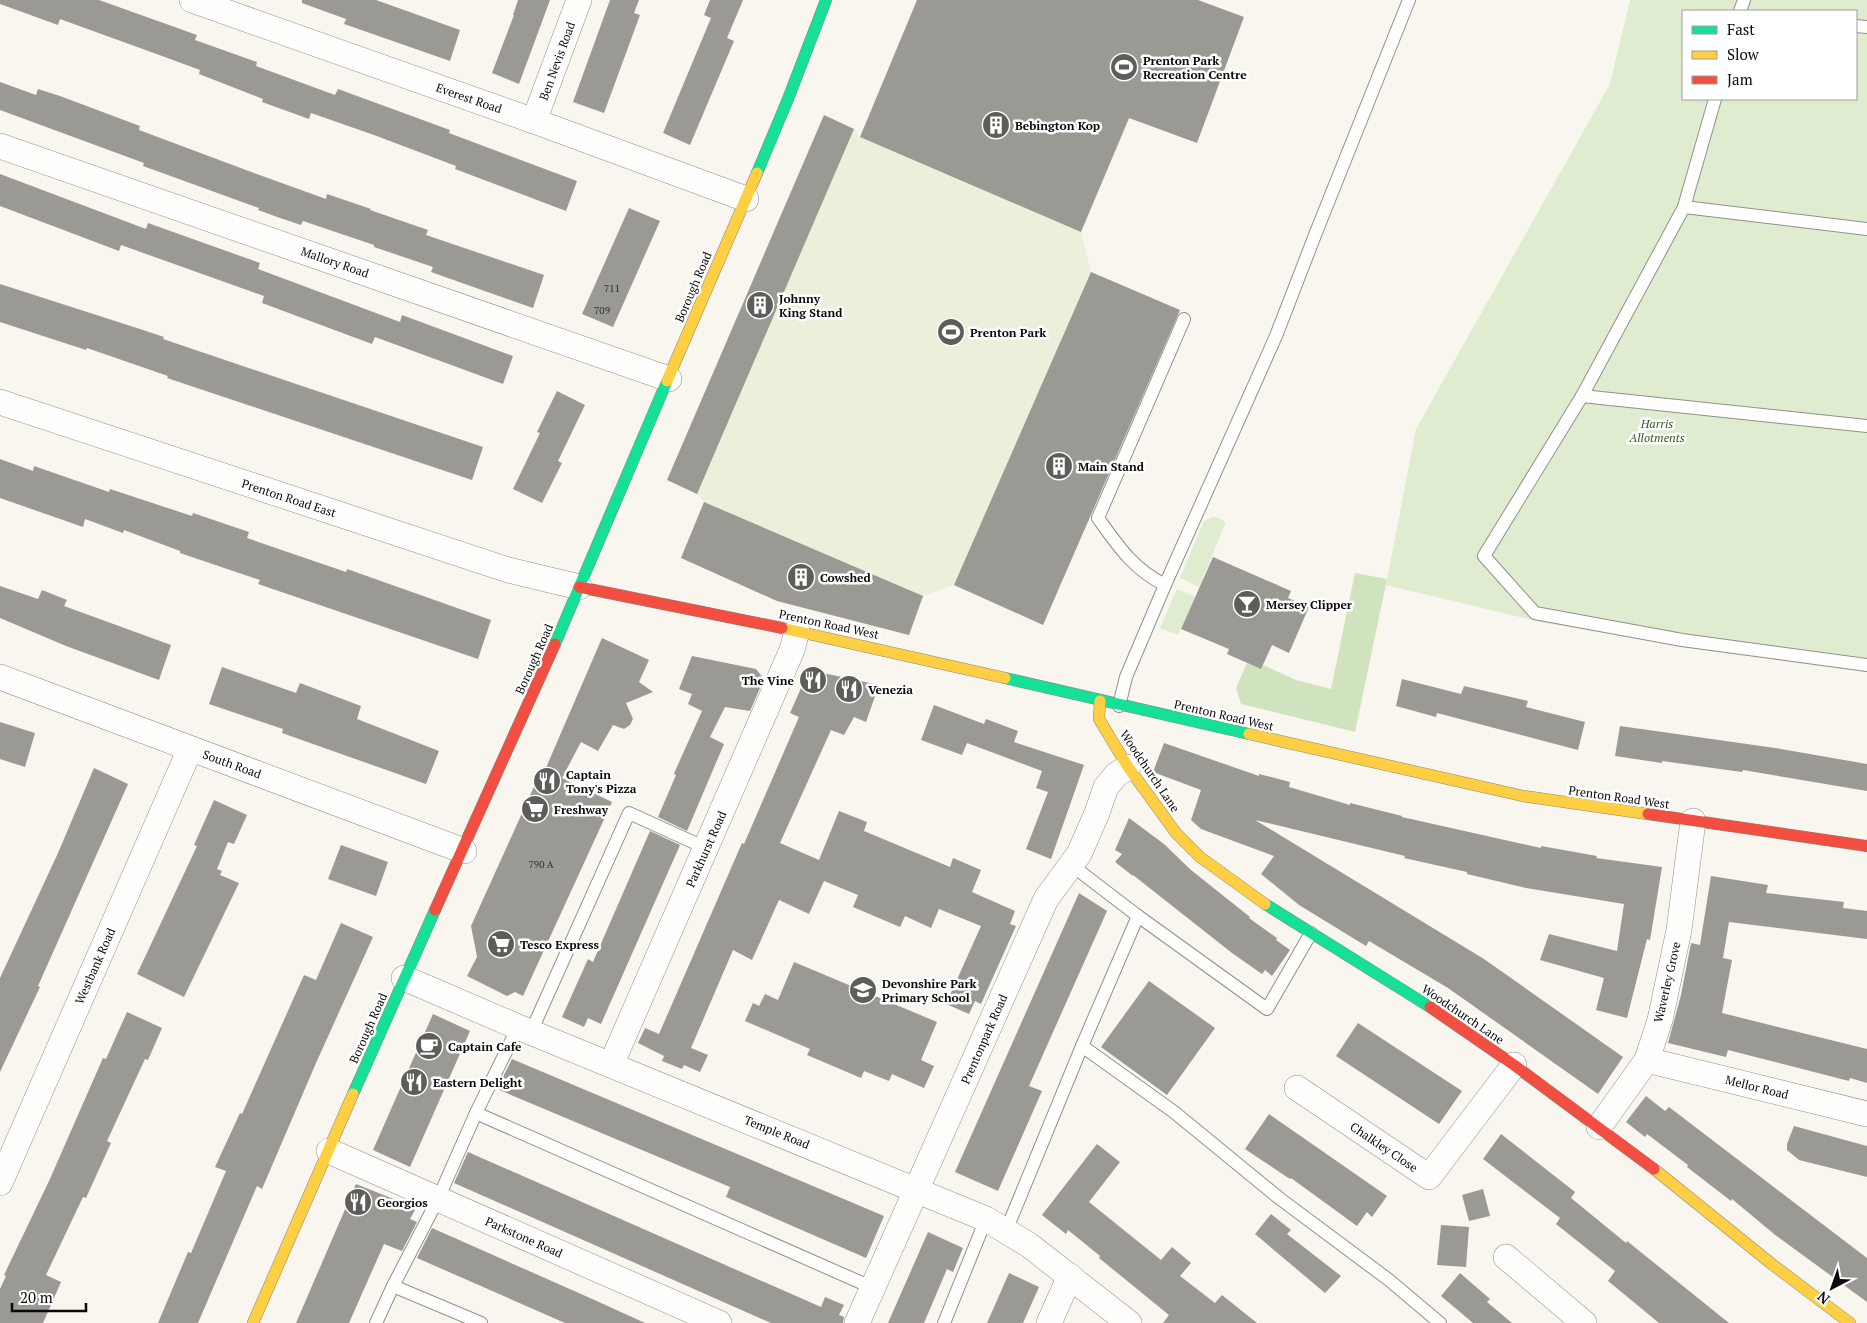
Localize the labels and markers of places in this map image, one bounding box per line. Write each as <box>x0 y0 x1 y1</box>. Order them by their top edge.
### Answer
sports icon: Prenton Park Recreation Centre <box>1109 52 1139 82</box>
place label: Prenton Park Recreation Centre <box>1143 53 1247 82</box>
building icon: Bebington Kop <box>981 110 1011 140</box>
place label: Bebington Kop <box>1015 118 1100 133</box>
building icon: Johnny King Stand <box>745 290 775 320</box>
place label: Johnny King Stand <box>779 291 843 320</box>
sports icon: Prenton Park <box>936 317 966 347</box>
place label: Prenton Park <box>970 325 1046 340</box>
building icon: Main Stand <box>1044 451 1074 481</box>
place label: Main Stand <box>1078 459 1145 474</box>
building icon: Cowshed <box>786 562 816 592</box>
place label: Cowshed <box>820 570 872 585</box>
bar icon: Mersey Clipper <box>1232 589 1262 619</box>
place label: Mersey Clipper <box>1266 597 1353 612</box>
restaurant icon: The Vine <box>798 665 828 695</box>
place label: The Vine <box>742 673 795 688</box>
restaurant icon: Venezia <box>834 674 864 704</box>
place label: Venezia <box>868 682 913 697</box>
restaurant icon: Captain Tony's Pizza <box>532 766 562 796</box>
place label: Captain Tony's Pizza <box>566 767 637 796</box>
supermarket icon: Freshway <box>520 794 550 824</box>
place label: Freshway <box>554 802 609 817</box>
supermarket icon: Tesco Express <box>486 929 516 959</box>
place label: Tesco Express <box>520 937 600 952</box>
school or university icon: Devonshire Park Primary School <box>848 975 878 1005</box>
place label: Devonshire Park Primary School <box>882 976 977 1005</box>
cafe icon: Captain Cafe <box>414 1031 444 1061</box>
place label: Captain Cafe <box>448 1039 522 1054</box>
restaurant icon: Eastern Delight <box>399 1067 429 1097</box>
place label: Eastern Delight <box>433 1075 522 1090</box>
restaurant icon: Georgios <box>343 1187 373 1217</box>
place label: Georgios <box>377 1195 428 1210</box>

